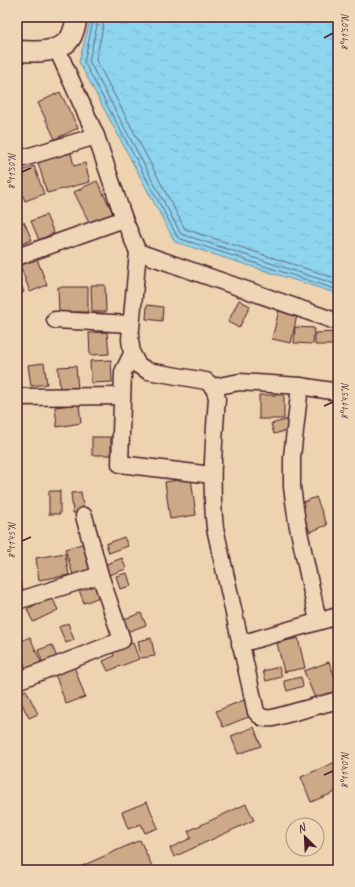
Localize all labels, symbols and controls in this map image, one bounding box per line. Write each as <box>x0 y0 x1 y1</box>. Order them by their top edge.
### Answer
text: 8°11'50"N <box>338 14 351 50</box>
text: 8°11'50"N <box>5 153 18 189</box>
text: 8°11'45"N <box>338 383 351 419</box>
text: 8°11'45"N <box>5 522 18 558</box>
text: 8°11'40"N <box>338 752 351 788</box>
north arrow <box>285 817 325 857</box>
text: N <box>295 819 309 836</box>

